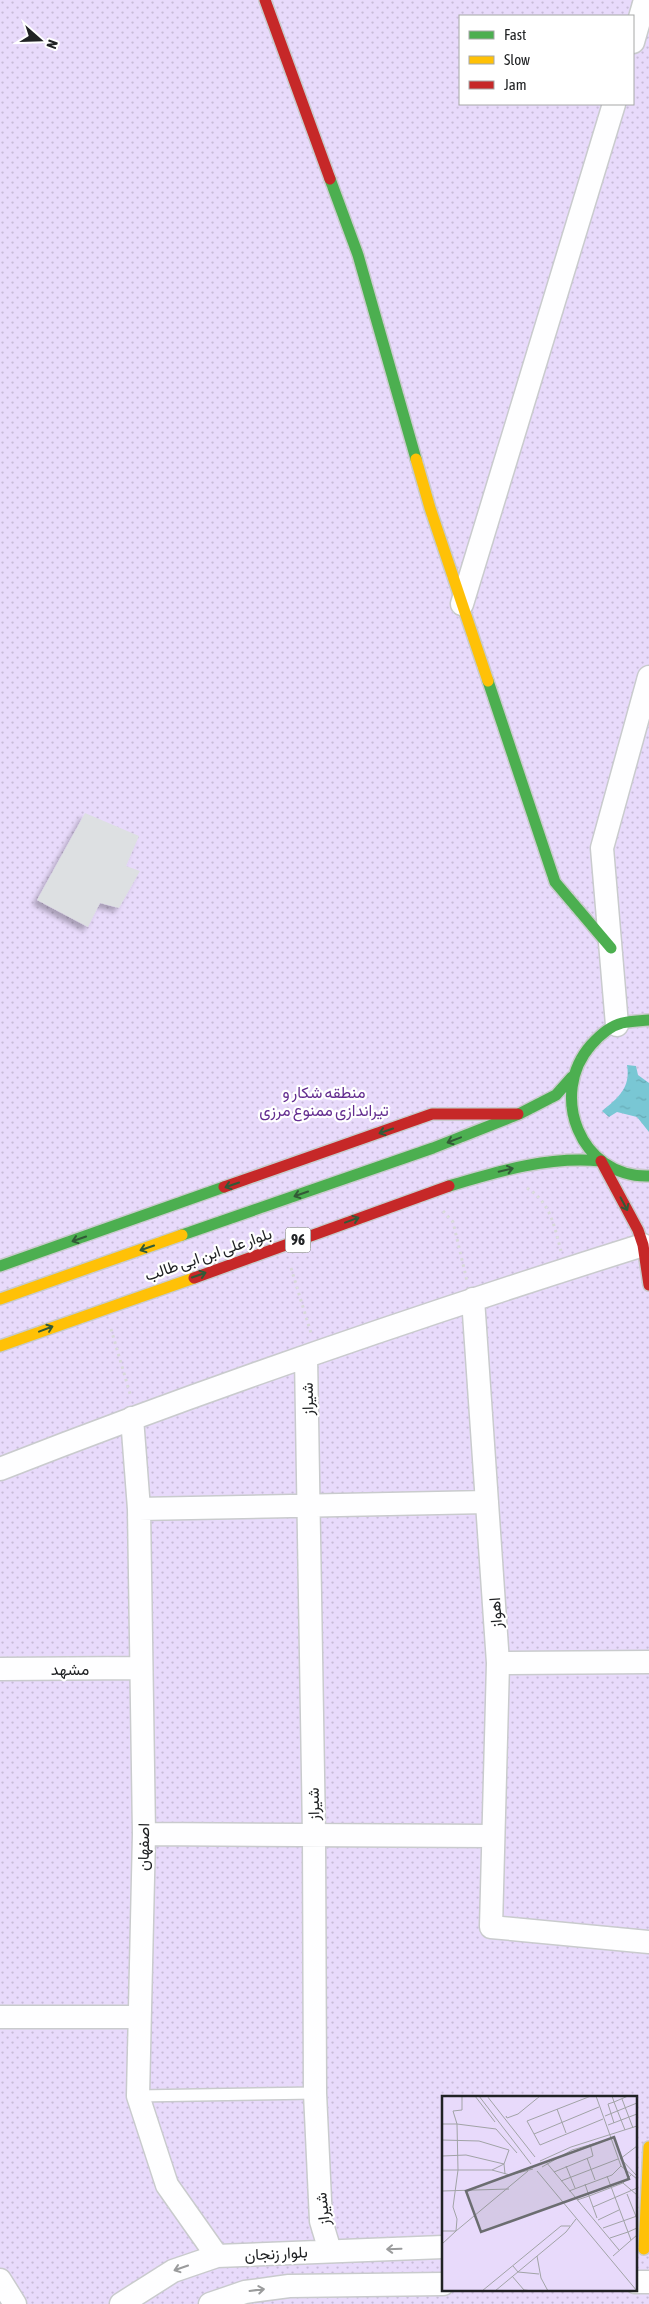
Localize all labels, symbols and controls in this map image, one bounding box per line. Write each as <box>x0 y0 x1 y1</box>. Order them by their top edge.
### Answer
north arrow <box>15 15 65 65</box>
legend <box>459 15 634 105</box>
text: Fast <box>504 26 526 43</box>
text: N <box>43 38 61 51</box>
text: Slow <box>504 51 530 68</box>
text: Jam <box>504 76 527 93</box>
park label: منطقه شکار و تیراندازی ممنوع مرزی <box>259 1083 389 1122</box>
one-way arrow <box>378 1127 394 1136</box>
one-way arrow <box>446 1136 462 1145</box>
one-way arrow <box>498 1164 514 1174</box>
one-way arrow <box>225 1181 241 1190</box>
one-way arrow <box>293 1190 309 1199</box>
one-way arrow <box>619 1197 629 1212</box>
one-way arrow <box>344 1215 359 1224</box>
street label: بلوار علی ابن ابی طالب <box>142 1224 274 1286</box>
road number: 96 <box>286 1228 310 1252</box>
one-way arrow <box>72 1235 87 1244</box>
one-way arrow <box>140 1244 155 1253</box>
one-way arrow <box>191 1269 207 1279</box>
one-way arrow <box>37 1324 53 1333</box>
street label: شیراز <box>298 1382 318 1417</box>
street label: اهواز <box>485 1597 507 1630</box>
street label: مشهد <box>51 1660 89 1680</box>
street label: شیراز <box>304 1787 324 1822</box>
street label: اصفهان <box>134 1823 154 1871</box>
inset map <box>442 2096 636 2292</box>
street label: شیراز <box>311 2191 335 2227</box>
street label: بلوار زنجان <box>244 2242 308 2266</box>
one-way arrow <box>386 2244 402 2253</box>
one-way arrow <box>174 2264 190 2273</box>
one-way arrow <box>249 2285 265 2295</box>

